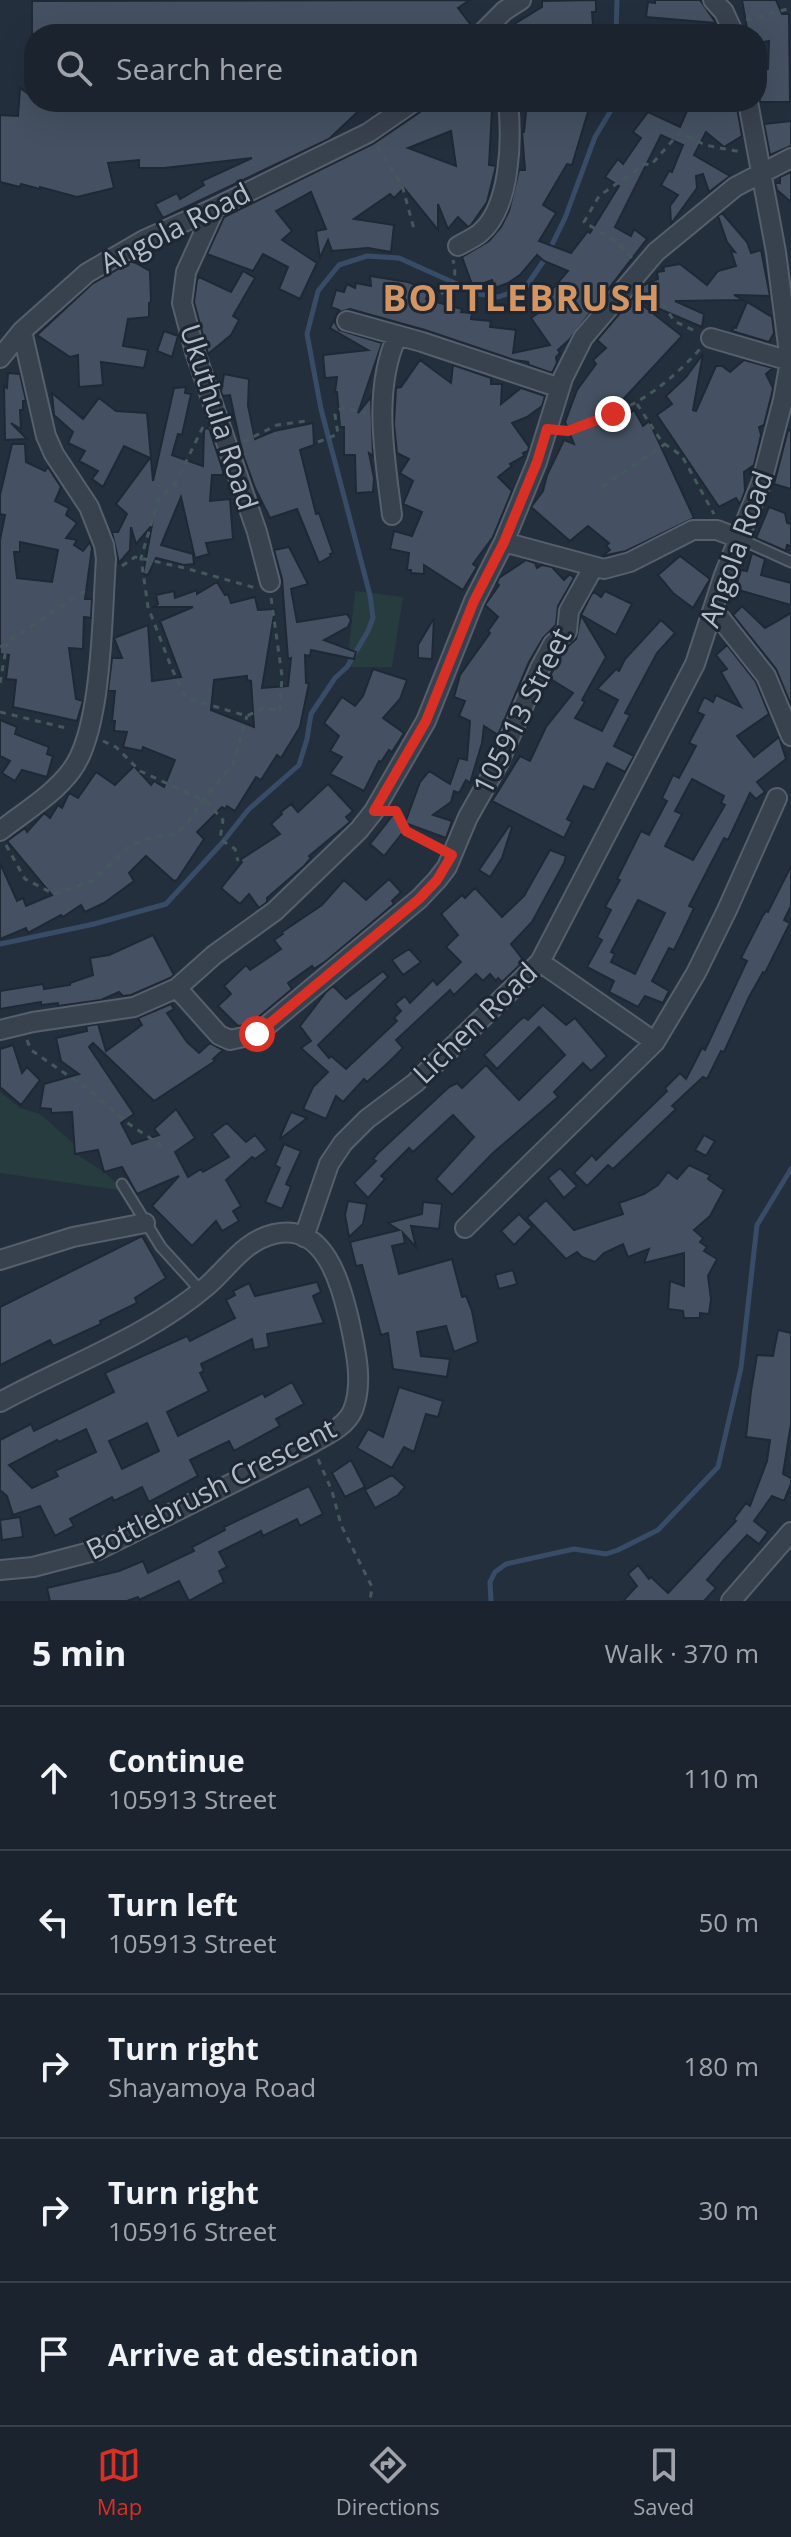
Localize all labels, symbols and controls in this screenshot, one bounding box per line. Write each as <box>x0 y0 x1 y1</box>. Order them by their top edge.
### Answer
search box <box>24 24 767 112</box>
icon: search <box>52 46 96 90</box>
text: Search here <box>116 48 283 89</box>
street label: Angola Road <box>93 173 256 281</box>
district label: BOTTLEBRUSH <box>382 273 662 322</box>
street label: Ukuthula Road <box>172 319 268 515</box>
route end <box>595 396 631 432</box>
street label: Angola Road <box>689 465 781 632</box>
street label: 105913 Street <box>463 621 579 800</box>
street label: Lichen Road <box>404 953 545 1091</box>
route start <box>239 1016 275 1052</box>
street label: Bottlebrush Crescent <box>79 1409 342 1568</box>
text: 5 min <box>32 1630 126 1676</box>
text: Walk · 370 m <box>605 1635 759 1671</box>
text: Continue <box>108 1740 245 1781</box>
icon: ahead <box>32 1756 76 1800</box>
text: 110 m <box>684 1760 759 1796</box>
text: 105913 Street <box>108 1781 277 1817</box>
text: Turn left <box>108 1884 238 1925</box>
icon: left <box>32 1900 76 1944</box>
text: 50 m <box>698 1904 759 1940</box>
text: 105913 Street <box>108 1925 277 1961</box>
text: Turn right <box>108 2028 259 2069</box>
icon: right <box>32 2044 76 2088</box>
text: 180 m <box>684 2048 759 2084</box>
text: Shayamoya Road <box>108 2069 316 2105</box>
text: Turn right <box>108 2172 259 2213</box>
icon: right <box>32 2188 76 2232</box>
text: 30 m <box>698 2192 759 2228</box>
text: 105916 Street <box>108 2213 277 2249</box>
icon: arrive <box>32 2332 76 2376</box>
text: Arrive at destination <box>108 2334 419 2375</box>
tab: Map <box>97 2443 142 2521</box>
tab: Directions <box>336 2443 440 2521</box>
tab: Saved <box>633 2443 694 2521</box>

